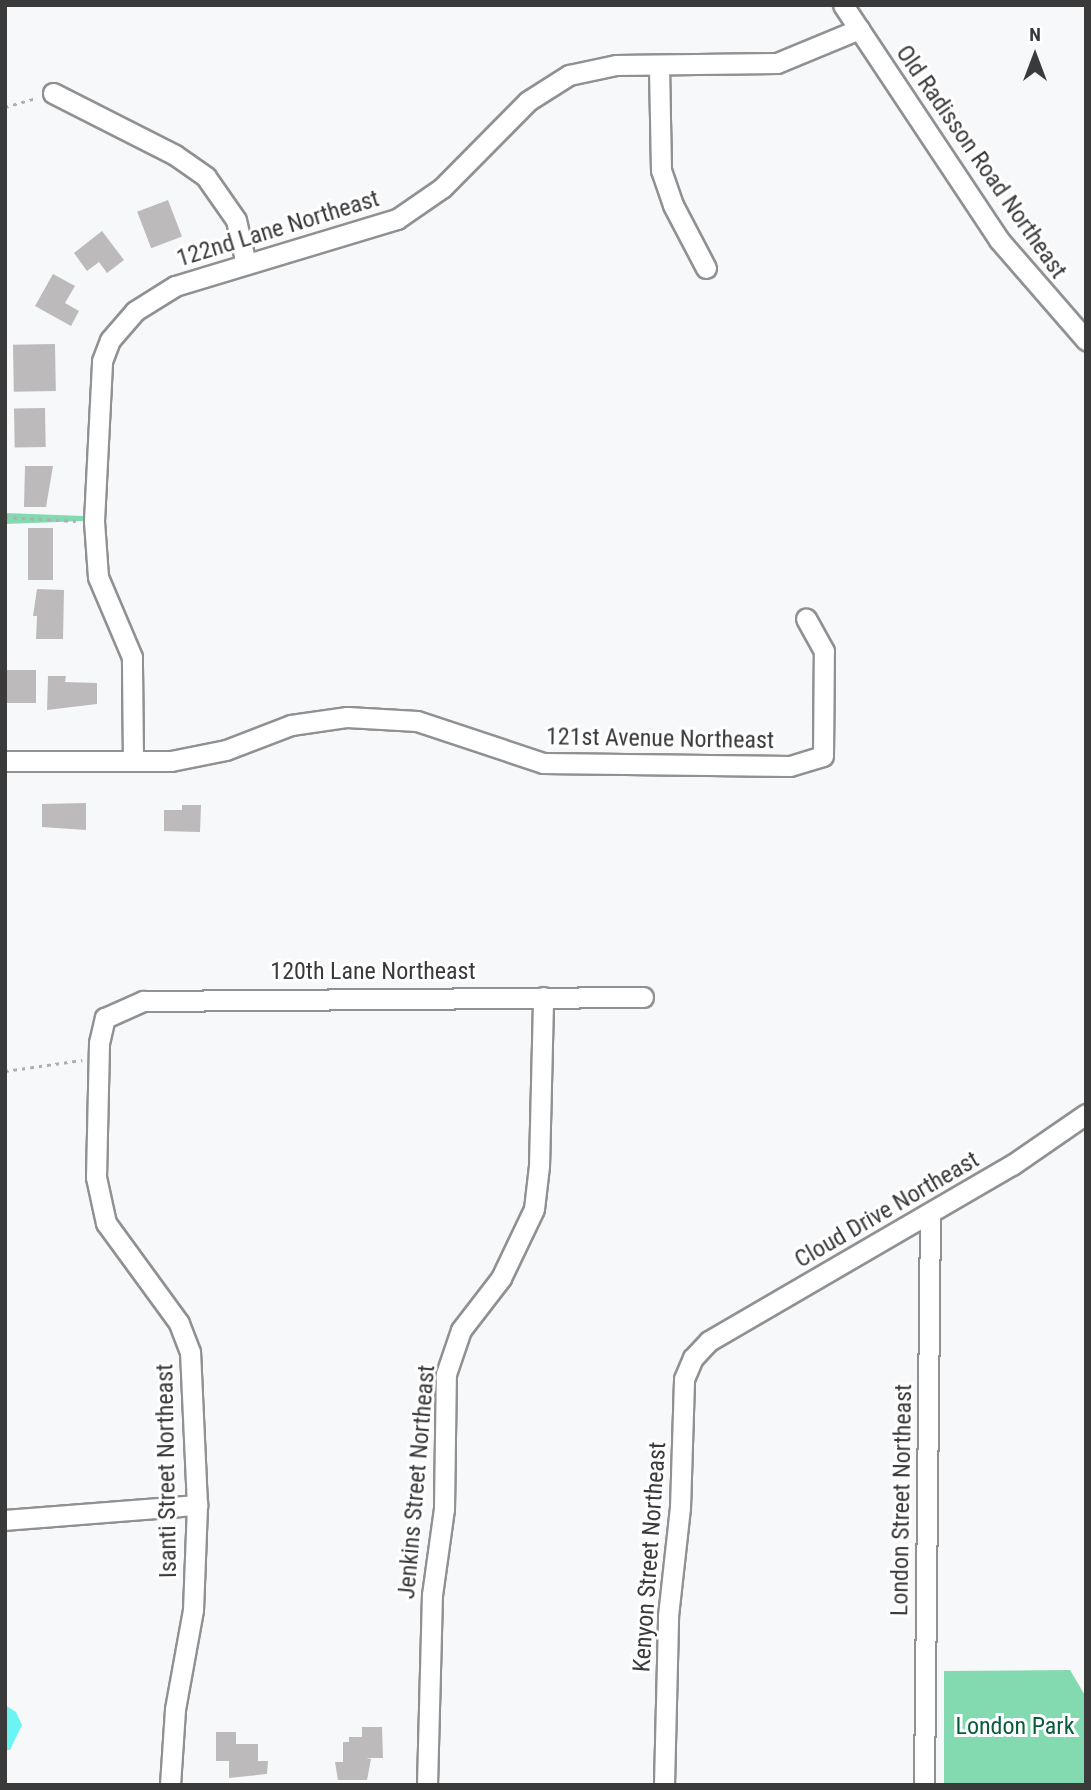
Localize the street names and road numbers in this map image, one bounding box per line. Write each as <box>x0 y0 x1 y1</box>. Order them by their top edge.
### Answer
street label: Old Radisson Road Northeast <box>889 40 1073 284</box>
street label: 122nd Lane Northeast <box>173 185 383 273</box>
street label: 121st Avenue Northeast <box>546 723 774 755</box>
street label: 120th Lane Northeast <box>270 958 476 986</box>
street label: Cloud Drive Northeast <box>790 1146 984 1274</box>
street label: Isanti Street Northeast <box>151 1364 183 1578</box>
street label: Jenkins Street Northeast <box>392 1364 442 1600</box>
street label: London Street Northeast <box>886 1384 918 1616</box>
street label: Kenyon Street Northeast <box>628 1441 672 1673</box>

